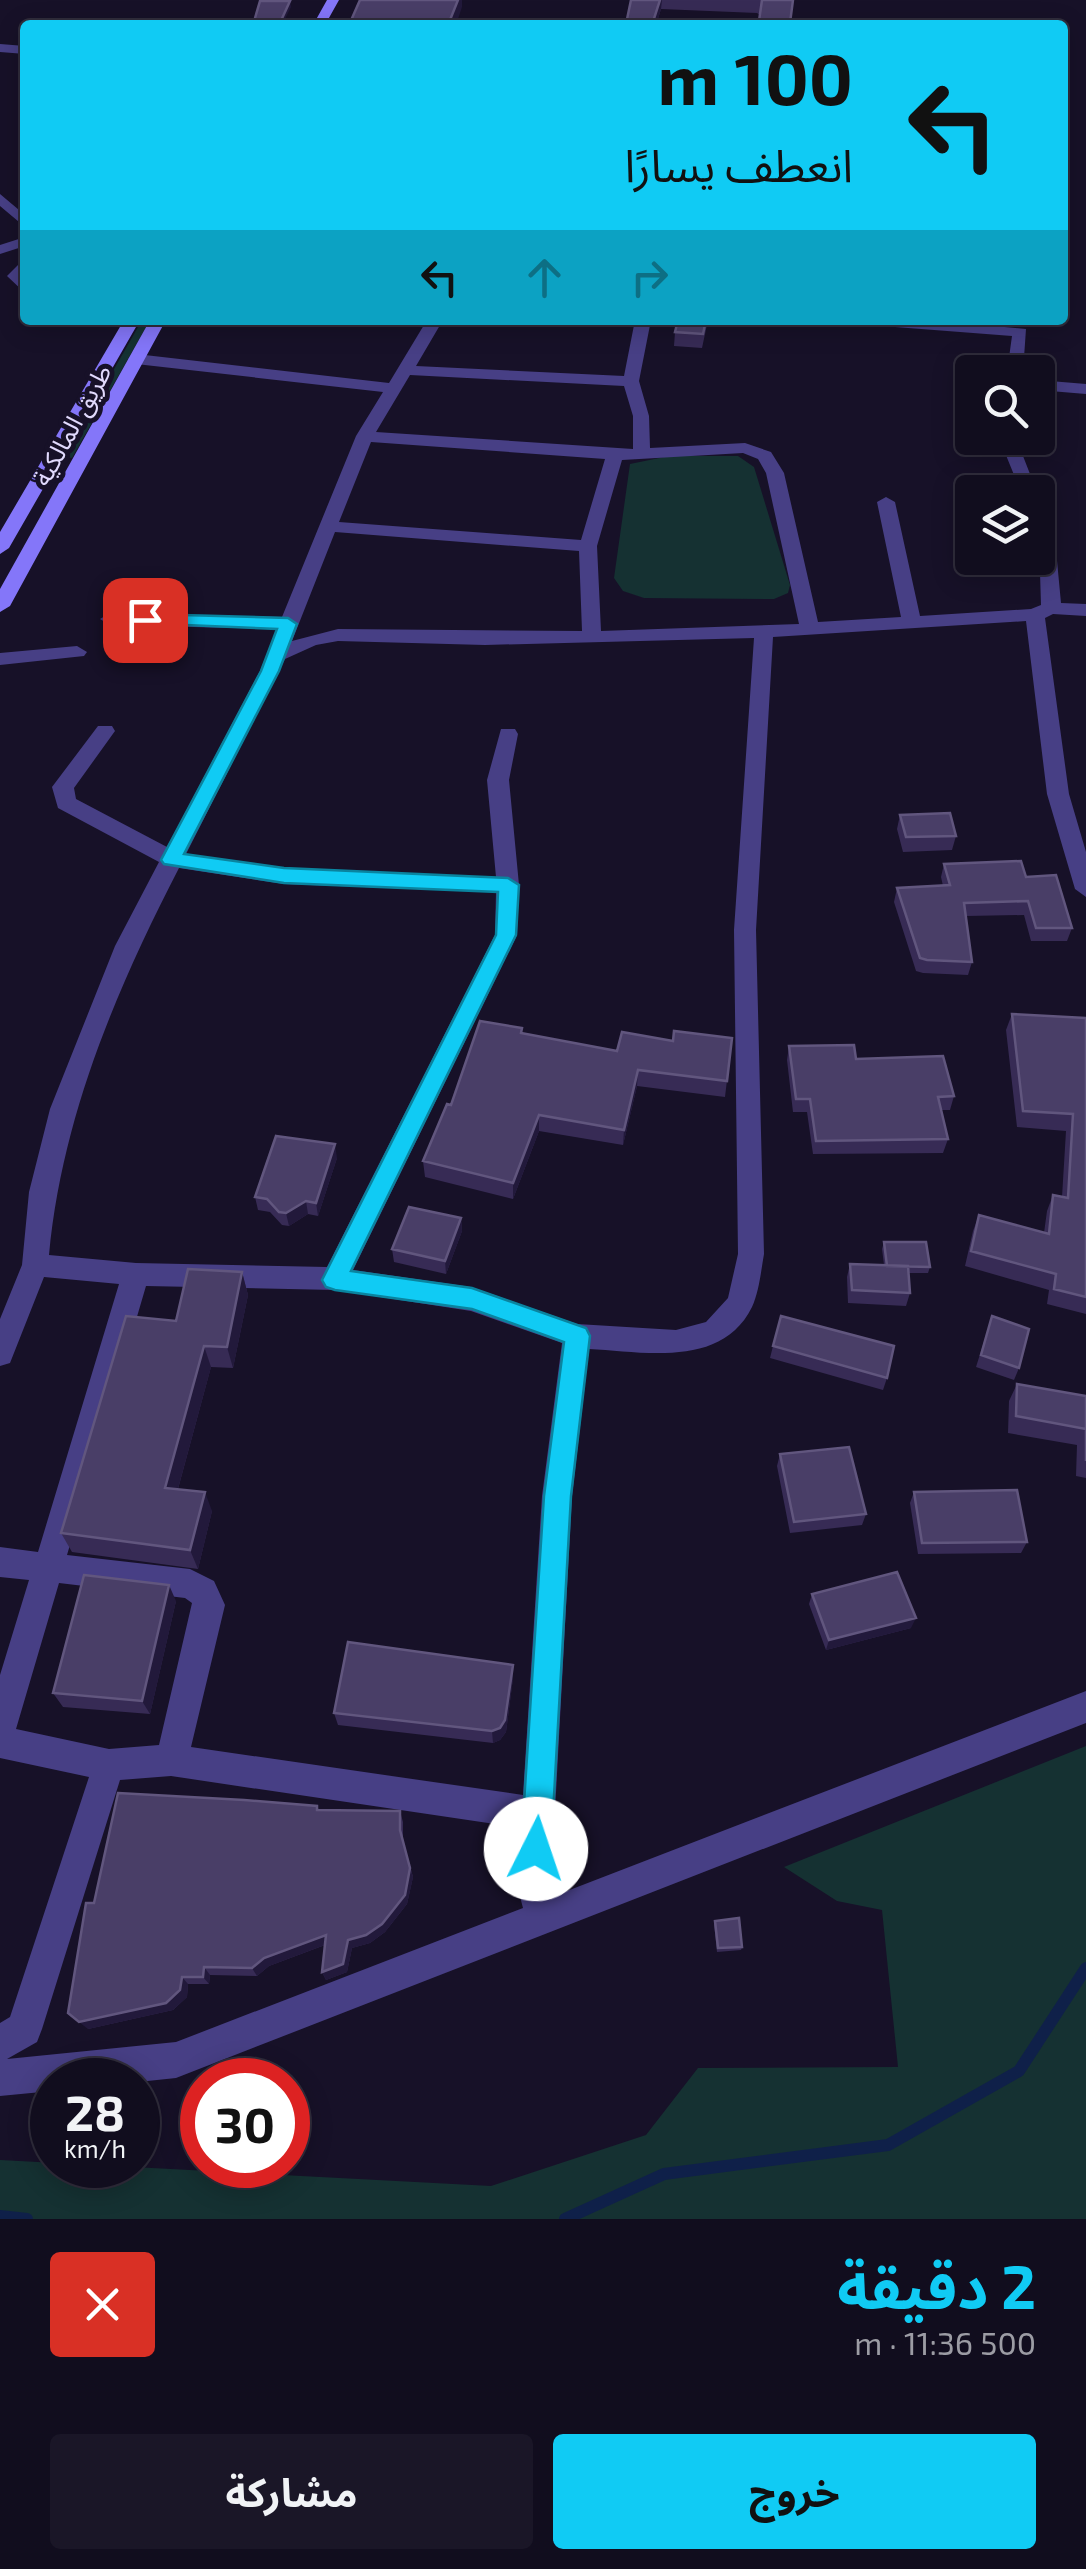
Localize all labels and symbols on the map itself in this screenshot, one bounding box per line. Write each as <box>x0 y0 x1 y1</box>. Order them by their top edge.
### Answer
street label: طريق المالكية <box>25 359 119 491</box>
pin <box>103 578 188 663</box>
position arrow <box>484 1797 588 1901</box>
speed limit sign: 30 <box>180 2058 310 2188</box>

